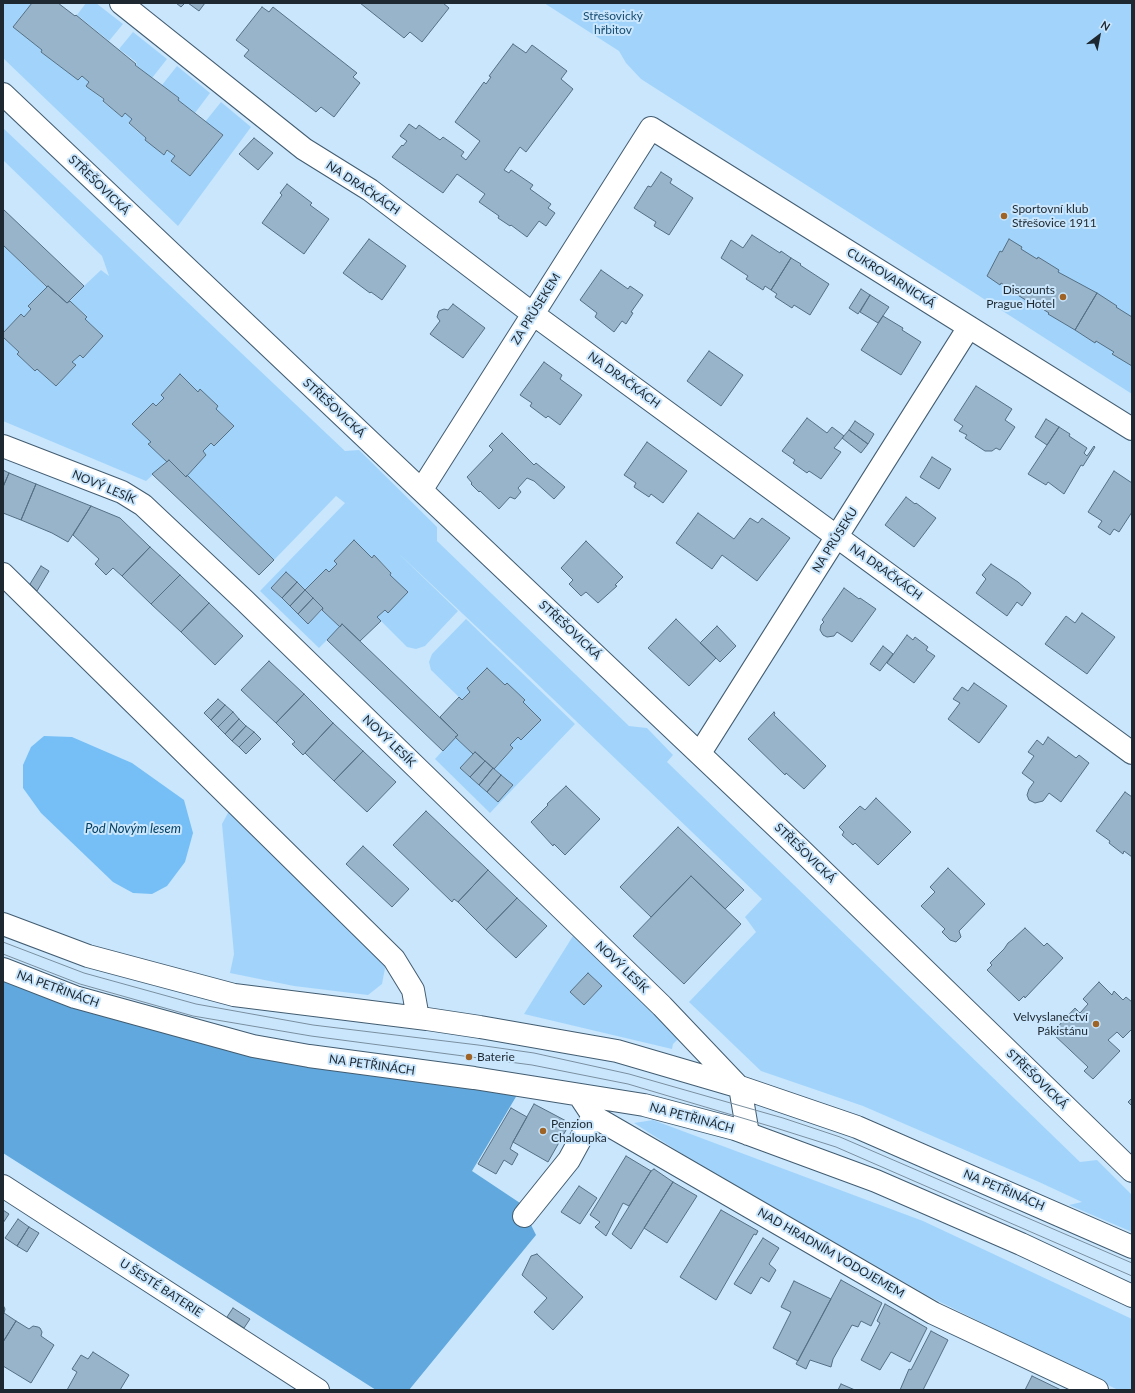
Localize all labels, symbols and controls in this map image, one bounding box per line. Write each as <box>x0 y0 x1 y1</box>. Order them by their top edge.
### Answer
park label: Střešovický hřbitov <box>583 9 643 37</box>
north arrow <box>1079 16 1119 56</box>
text: N <box>1099 18 1113 33</box>
street label: STŘEŠOVICKÁ <box>65 152 133 218</box>
street label: NA DRAČKÁCH <box>323 158 403 218</box>
place label: Sportovní klub Střešovice 1911 <box>1012 202 1097 230</box>
marker: Sportovní klub Střešovice 1911 <box>999 211 1009 221</box>
street label: CUKROVARNICKÁ <box>844 245 938 311</box>
street label: ZA PRŮSEKEM <box>508 271 564 347</box>
place label: Discounts Prague Hotel <box>986 283 1055 311</box>
marker: Discounts Prague Hotel <box>1058 292 1068 302</box>
street label: NA DRAČKÁCH <box>585 349 663 411</box>
street label: STŘEŠOVICKÁ <box>300 376 368 440</box>
street label: NOVÝ LESÍK <box>70 467 138 507</box>
street label: NA PRŮSEKU <box>809 505 861 575</box>
street label: NA DRAČKÁCH <box>847 541 925 603</box>
street label: STŘEŠOVICKÁ <box>536 598 604 662</box>
street label: NOVÝ LESÍK <box>359 712 419 770</box>
street label: STŘEŠOVICKÁ <box>771 820 839 886</box>
water label: Pod Novým lesem <box>85 821 181 837</box>
street label: NOVÝ LESÍK <box>592 938 652 996</box>
street label: NA PETŘINÁCH <box>15 967 101 1011</box>
place label: Velvyslanectví Pákistánu <box>1013 1010 1088 1038</box>
marker: Velvyslanectví Pákistánu <box>1091 1019 1101 1029</box>
street label: STŘEŠOVICKÁ <box>1003 1046 1071 1112</box>
place label: Baterie <box>477 1050 515 1064</box>
street label: NA PETŘINÁCH <box>328 1052 416 1078</box>
marker: Baterie <box>464 1052 474 1062</box>
street label: NA PETŘINÁCH <box>648 1100 736 1136</box>
place label: Penzion Chaloupka <box>551 1117 607 1145</box>
marker: Penzion Chaloupka <box>538 1126 548 1136</box>
street label: NA PETŘINÁCH <box>961 1166 1047 1214</box>
street label: NAD HRADNÍM VODOJEMEM <box>755 1205 907 1301</box>
street label: U ŠESTÉ BATERIE <box>117 1256 205 1320</box>

